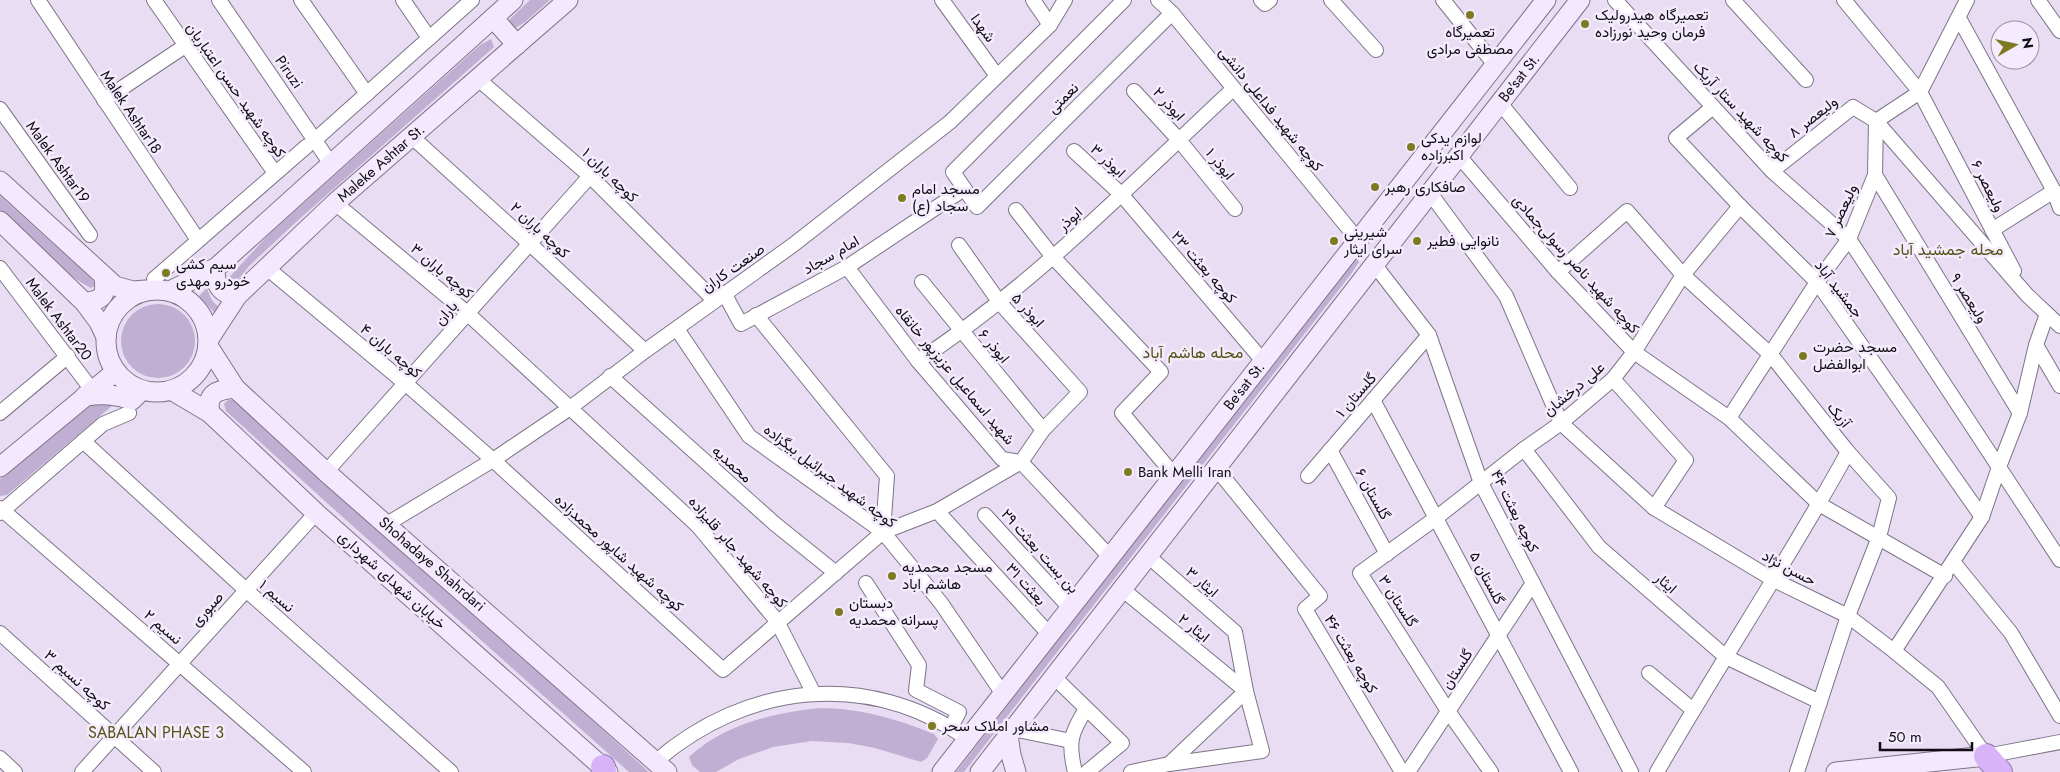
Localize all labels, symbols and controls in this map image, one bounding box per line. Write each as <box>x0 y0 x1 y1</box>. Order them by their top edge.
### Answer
place label: تعمیرگاه هیدرولیک فرمان وحید نورزاده <box>1595 4 1709 43</box>
street label: شهدا <box>965 9 1001 47</box>
marker: تعمیرگاه مصطفی مرادی <box>1464 9 1476 21</box>
street label: کوچه شهید حسن اعتباریان <box>181 18 291 162</box>
marker: تعمیرگاه هیدرولیک فرمان وحید نورزاده <box>1579 18 1591 30</box>
north arrow <box>1990 20 2040 70</box>
place label: تعمیرگاه مصطفی مرادی <box>1427 21 1513 60</box>
text: N <box>2017 36 2039 50</box>
street label: کوچه شهید فداعلی دانشی <box>1214 42 1329 177</box>
street label: Be'sat St. <box>1493 49 1545 107</box>
street label: Piruzi <box>270 51 308 93</box>
street label: کوچه شهید ستار آریک <box>1688 56 1794 168</box>
street label: Malek Ashtar18 <box>95 66 167 158</box>
street label: نعمتی <box>1042 77 1084 119</box>
street label: ابوذر ۲ <box>1148 82 1190 126</box>
street label: ولیعصر ۸ <box>1784 91 1842 143</box>
street label: Malek Ashtar19 <box>21 116 95 208</box>
street label: Maleke Ashtar St. <box>332 119 430 207</box>
place label: لوازم یدکی اکبرزاده <box>1421 127 1482 166</box>
street label: ابوذر ۳ <box>1085 139 1131 183</box>
marker: لوازم یدکی اکبرزاده <box>1405 141 1417 153</box>
street label: کوچه باران ۱ <box>577 143 643 208</box>
street label: ابوذر ۱ <box>1200 143 1240 185</box>
street label: ولیعصر ۶ <box>1966 156 2010 216</box>
place label: صافکاری رهبر <box>1384 176 1466 198</box>
place label: مسجد امام سجاد (ع) <box>912 178 980 217</box>
street label: ولیعصر ۷ <box>1819 180 1863 242</box>
marker: صافکاری رهبر <box>1369 181 1381 193</box>
street label: کوچه شهید ناصر رسولی‌جمادی <box>1507 189 1645 339</box>
marker: مسجد امام سجاد (ع) <box>896 192 908 204</box>
street label: کوچه باران ۲ <box>505 197 575 264</box>
street label: ابوذر <box>1052 202 1087 237</box>
place label: شیرینی ‌سرای ایثار <box>1343 221 1402 260</box>
street label: کوچه بعثت ۲۳ <box>1166 226 1242 309</box>
street label: امام سجاد <box>799 230 863 280</box>
place label: نانوایی فطیر <box>1426 230 1499 252</box>
marker: شیرینی ‌سرای ایثار <box>1328 235 1340 247</box>
marker: نانوایی فطیر <box>1411 235 1423 247</box>
street label: کوچه باران ۳ <box>406 238 478 304</box>
street label: صنعت کاران <box>697 238 769 298</box>
district label: محله جمشید آباد <box>1893 238 2003 261</box>
place label: سیم کشی خودرو مهدی <box>176 253 250 292</box>
street label: جمشید آباد <box>1809 255 1869 323</box>
marker: سیم کشی خودرو مهدی <box>160 267 172 279</box>
street label: ولیعصر ۹ <box>1945 269 1993 327</box>
street label: Malek Ashtar20 <box>20 273 98 365</box>
street label: ابوذر ۵ <box>1006 288 1050 332</box>
street label: باران <box>429 296 463 330</box>
street label: شهید اسماعیل عزیزپور خانقاه <box>890 300 1020 450</box>
street label: کوچه باران ۴ <box>355 319 427 384</box>
street label: ابوذر ۶ <box>973 324 1015 368</box>
place label: مسجد حضرت ابوالفضل <box>1813 336 1897 375</box>
district label: محله هاشم آباد <box>1143 341 1243 364</box>
marker: مسجد حضرت ابوالفضل <box>1797 350 1809 362</box>
street label: علی درخشان <box>1538 356 1610 421</box>
street label: Be'sat St. <box>1218 357 1270 415</box>
street label: گلستان ۱ <box>1330 368 1382 422</box>
street label: آزیک <box>1822 397 1857 434</box>
street label: کوچه شهید جبرائیل بیگزاده <box>759 419 901 534</box>
street label: محمدیه <box>707 440 757 488</box>
place label: Bank Melli Iran <box>1138 461 1232 483</box>
street label: گلستان ۶ <box>1350 464 1396 524</box>
marker: Bank Melli Iran <box>1122 466 1134 478</box>
street label: کوچه بعثت ۴۴ <box>1485 466 1545 556</box>
street label: کوچه شهید شاپور محمدزاده <box>550 489 689 617</box>
street label: کوچه شهید جابر قلیزاده <box>683 491 793 613</box>
street label: بن بست بعثت ۲۹ <box>996 504 1084 598</box>
street label: Shohadaye Shahrdari <box>374 511 490 617</box>
street label: خیابان شهدای شهرداری <box>333 525 451 635</box>
street label: حسن نژاد <box>1758 545 1820 591</box>
street label: گلستان ۵ <box>1464 548 1510 609</box>
place label: مسجد محمدیه هاشم اباد <box>902 556 993 595</box>
street label: بعثت ۳۱ <box>1001 558 1051 610</box>
street label: ایثار ۳ <box>1181 561 1223 603</box>
street label: ایثار <box>1649 567 1682 599</box>
marker: مسجد محمدیه هاشم اباد <box>886 570 898 582</box>
street label: گلستان ۳ <box>1373 571 1423 632</box>
street label: نسیم ۱ <box>254 574 300 618</box>
street label: صبوری <box>185 587 229 631</box>
place label: دبستان پسرانه محمدیه <box>849 592 938 631</box>
street label: نسیم ۲ <box>139 604 187 650</box>
marker: دبستان پسرانه محمدیه <box>833 606 845 618</box>
street label: ایثار ۲ <box>1173 608 1215 648</box>
street label: کوچه بعثت ۴۶ <box>1319 610 1383 698</box>
street label: کوچه نسیم ۳ <box>39 644 115 716</box>
street label: گلستان <box>1436 644 1478 693</box>
place label: مشاور املاک سحر <box>941 715 1049 737</box>
marker: مشاور املاک سحر <box>926 720 938 732</box>
scale bar <box>1880 720 1972 752</box>
district label: SABALAN PHASE 3 <box>88 721 224 744</box>
text: 50 m <box>1888 726 1922 748</box>

